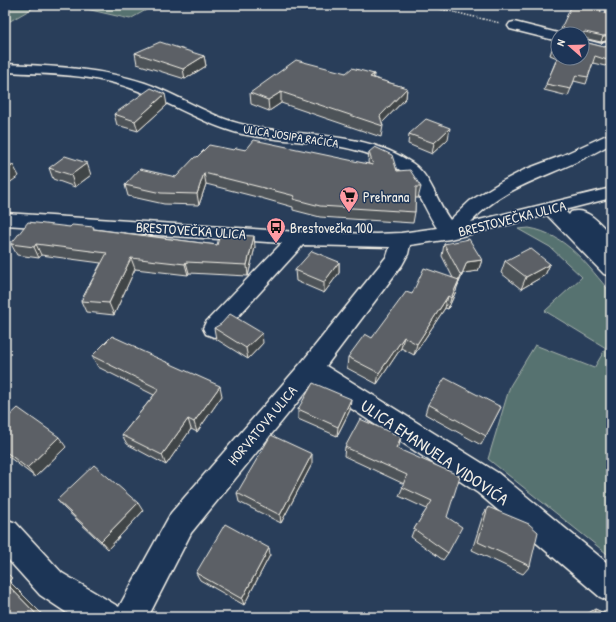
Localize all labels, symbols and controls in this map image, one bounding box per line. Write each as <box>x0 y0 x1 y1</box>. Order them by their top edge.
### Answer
north arrow <box>550 26 590 66</box>
text: N <box>553 37 568 48</box>
street label: ULICA JOSIPA RAČIĆA <box>242 120 340 152</box>
supermarket icon: Prehrana <box>338 185 360 213</box>
place label: Prehrana <box>363 187 410 206</box>
street label: BRESTOVEČKA ULICA <box>456 195 568 241</box>
bus stop icon: Brestovečka 100 <box>265 216 287 244</box>
street label: BRESTOVEČKA ULICA <box>135 217 247 243</box>
place label: Brestovečka 100 <box>290 218 373 237</box>
street label: HORVATOVA ULICA <box>223 381 301 469</box>
street label: ULICA EMANUELA VIDOVIĆA <box>357 394 513 510</box>

